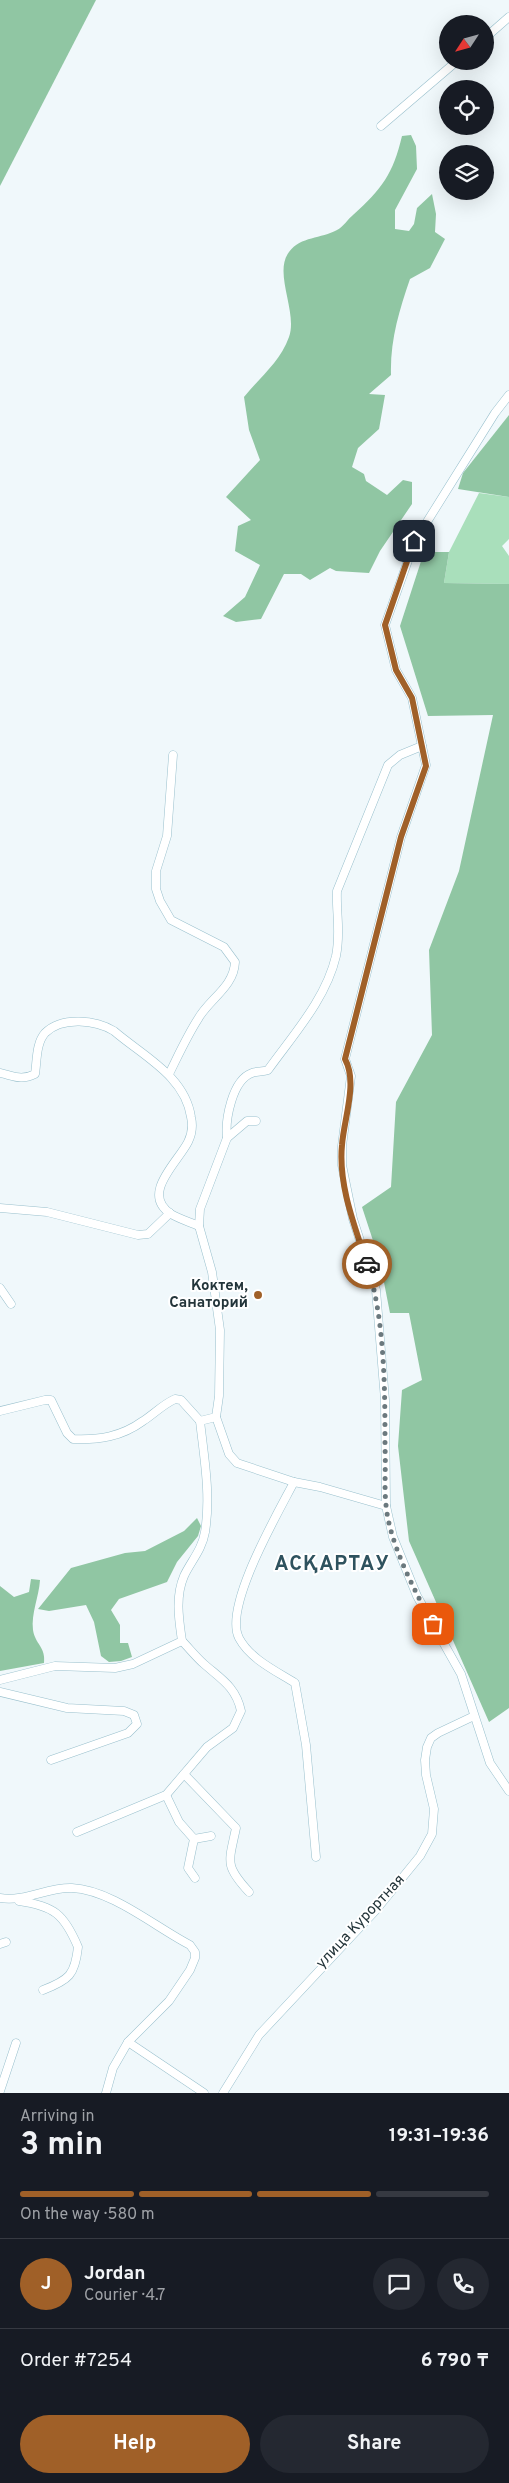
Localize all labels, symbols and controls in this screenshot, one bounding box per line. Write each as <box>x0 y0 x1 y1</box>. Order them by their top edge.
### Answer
north arrow <box>439 15 494 70</box>
map controls <box>439 15 494 200</box>
button: locate <box>439 80 494 135</box>
button: layers <box>439 145 494 200</box>
pin <box>393 520 435 562</box>
icon: home <box>400 527 428 555</box>
courier <box>342 1239 392 1289</box>
icon: car <box>353 1250 381 1278</box>
place label: Коктем, Санаторий <box>169 1277 248 1313</box>
marker: Коктем, Санаторий <box>252 1289 264 1301</box>
district label: АСҚАРТАУ <box>274 1552 390 1578</box>
pin <box>412 1603 454 1645</box>
icon: bag <box>419 1610 447 1638</box>
street label: улица Курортная <box>313 1871 409 1973</box>
text: Arriving in <box>20 2107 95 2127</box>
text: 19:31–19:36 <box>389 2124 489 2148</box>
text: 3 min <box>20 2126 103 2166</box>
text: On the way · 580 m <box>20 2205 155 2225</box>
button: chat <box>373 2258 425 2310</box>
button: phone <box>437 2258 489 2310</box>
text: Jordan <box>84 2262 146 2286</box>
text: J <box>41 2272 51 2296</box>
text: Courier · 4.7 <box>84 2286 165 2306</box>
text: Order #7254 <box>20 2349 132 2373</box>
text: 6 790 ₸ <box>421 2349 489 2373</box>
button: Help <box>20 2415 250 2473</box>
button: Share <box>260 2415 489 2473</box>

